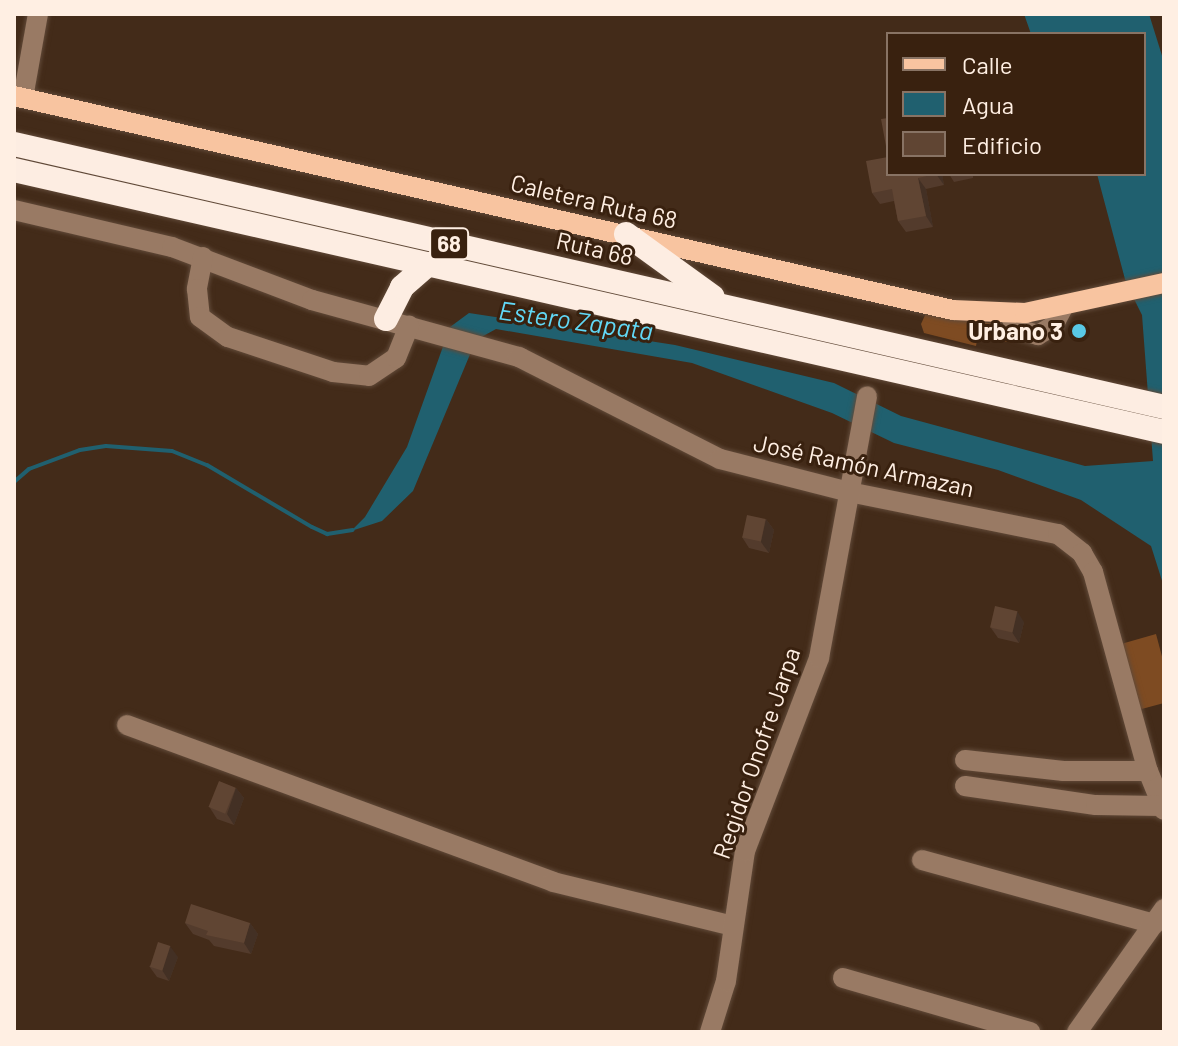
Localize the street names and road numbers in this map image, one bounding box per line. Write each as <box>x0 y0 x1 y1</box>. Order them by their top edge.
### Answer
street label: Caletera Ruta 68 <box>508 168 680 234</box>
street label: Ruta 68 <box>554 225 636 271</box>
road number: 68 <box>429 226 469 262</box>
street label: José Ramón Armazan <box>751 428 977 502</box>
street label: Regidor Onofre Jarpa <box>706 643 806 863</box>

